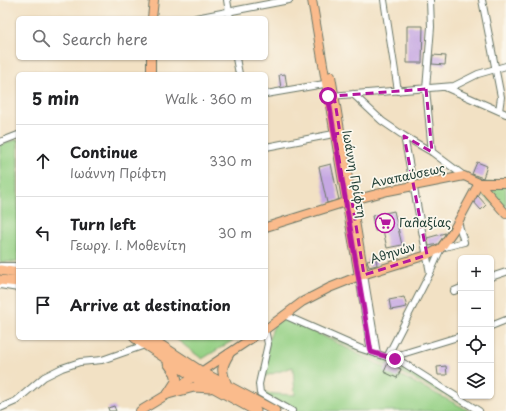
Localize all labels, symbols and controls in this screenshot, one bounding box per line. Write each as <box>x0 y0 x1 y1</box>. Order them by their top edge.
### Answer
search box <box>16 16 268 60</box>
icon: search <box>30 27 52 49</box>
text: Search here <box>62 27 148 50</box>
text: 5 min <box>32 85 79 111</box>
route start <box>319 87 337 105</box>
text: Walk · 360 m <box>165 89 252 108</box>
street label: Ιωάννη Πρίφτη <box>338 128 372 219</box>
text: Continue <box>70 140 138 163</box>
icon: ahead <box>32 150 54 172</box>
text: 330 m <box>209 151 252 170</box>
street label: Αναπαύσεως <box>369 158 447 192</box>
text: Ιωάννη Πρίφτη <box>70 163 166 182</box>
text: Turn left <box>70 212 136 235</box>
supermarket icon: Γαλαξίας <box>374 212 396 234</box>
place label: Γαλαξίας <box>399 213 451 231</box>
icon: left <box>32 222 54 244</box>
text: 30 m <box>218 223 252 242</box>
text: Γεωργ. Ι. Μοθενίτη <box>70 235 186 254</box>
street label: Αθηνών <box>368 237 418 267</box>
map controls <box>458 255 494 399</box>
button: + <box>458 255 494 291</box>
button: − <box>458 291 494 327</box>
text: Arrive at destination <box>70 293 231 316</box>
icon: arrive <box>32 294 54 316</box>
button: locate <box>458 327 494 363</box>
route end <box>386 350 404 368</box>
button: layers <box>458 363 494 399</box>

